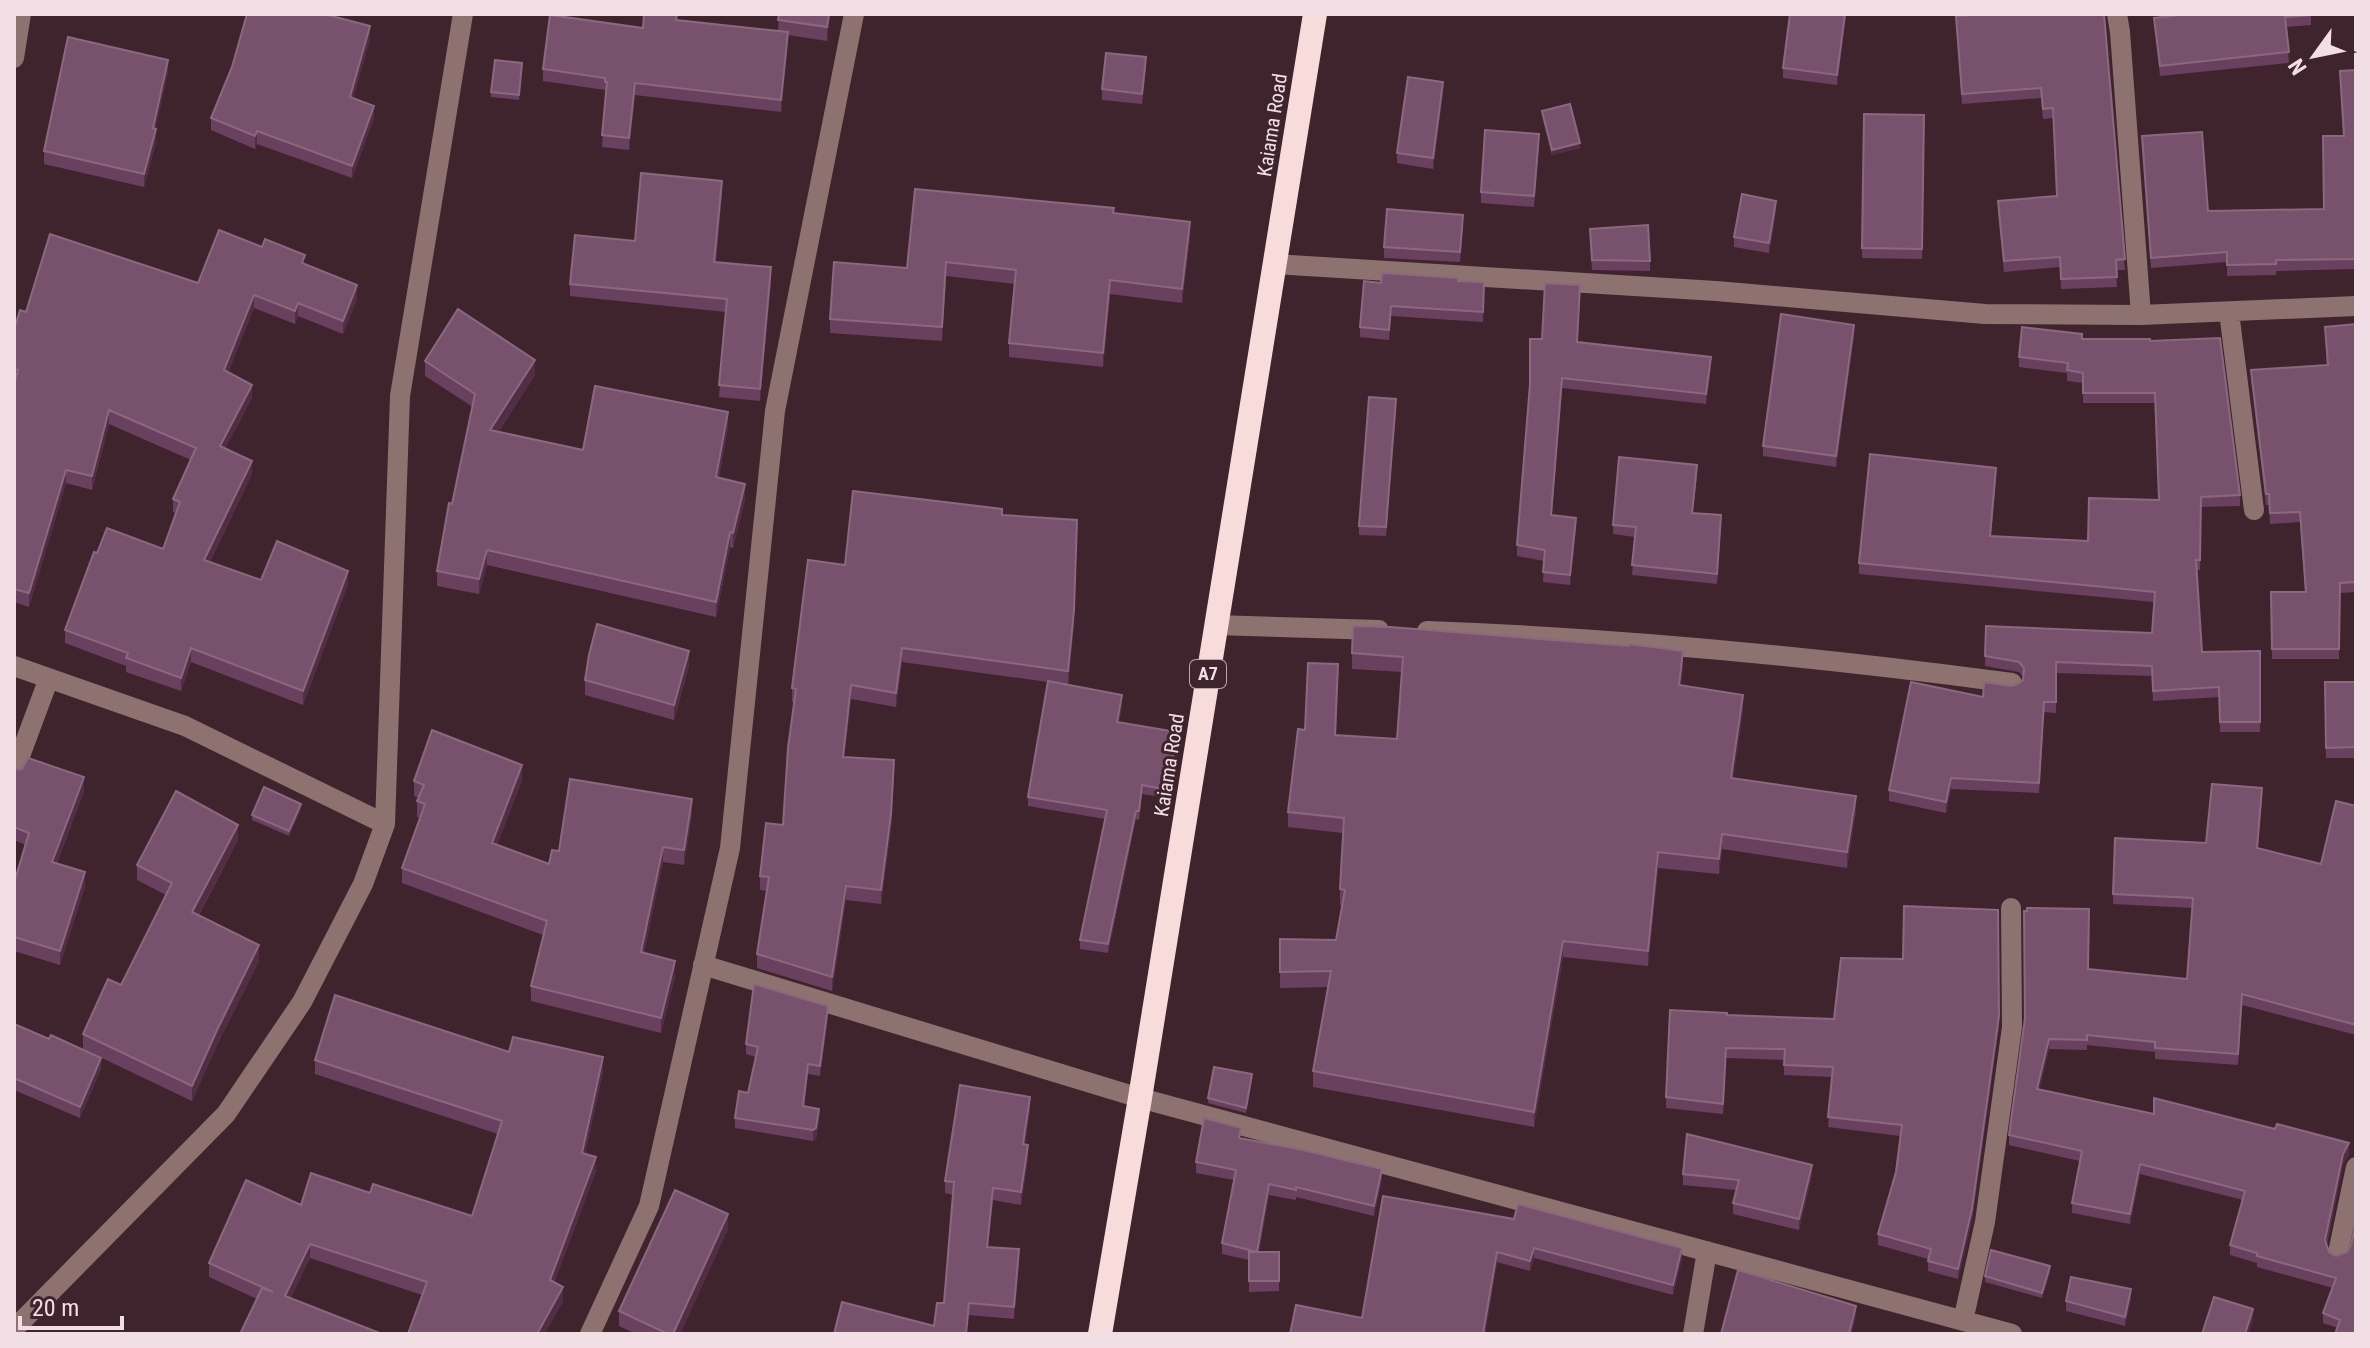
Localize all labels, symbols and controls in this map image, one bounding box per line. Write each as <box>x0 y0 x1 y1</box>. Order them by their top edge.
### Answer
north arrow <box>2274 16 2354 96</box>
text: N <box>2283 54 2312 79</box>
street label: Kaiama Road <box>1252 72 1292 178</box>
road number: A7 <box>1190 660 1226 688</box>
street label: Kaiama Road <box>1149 712 1189 818</box>
scale bar <box>20 1280 122 1330</box>
text: 20 m <box>32 1294 79 1322</box>

